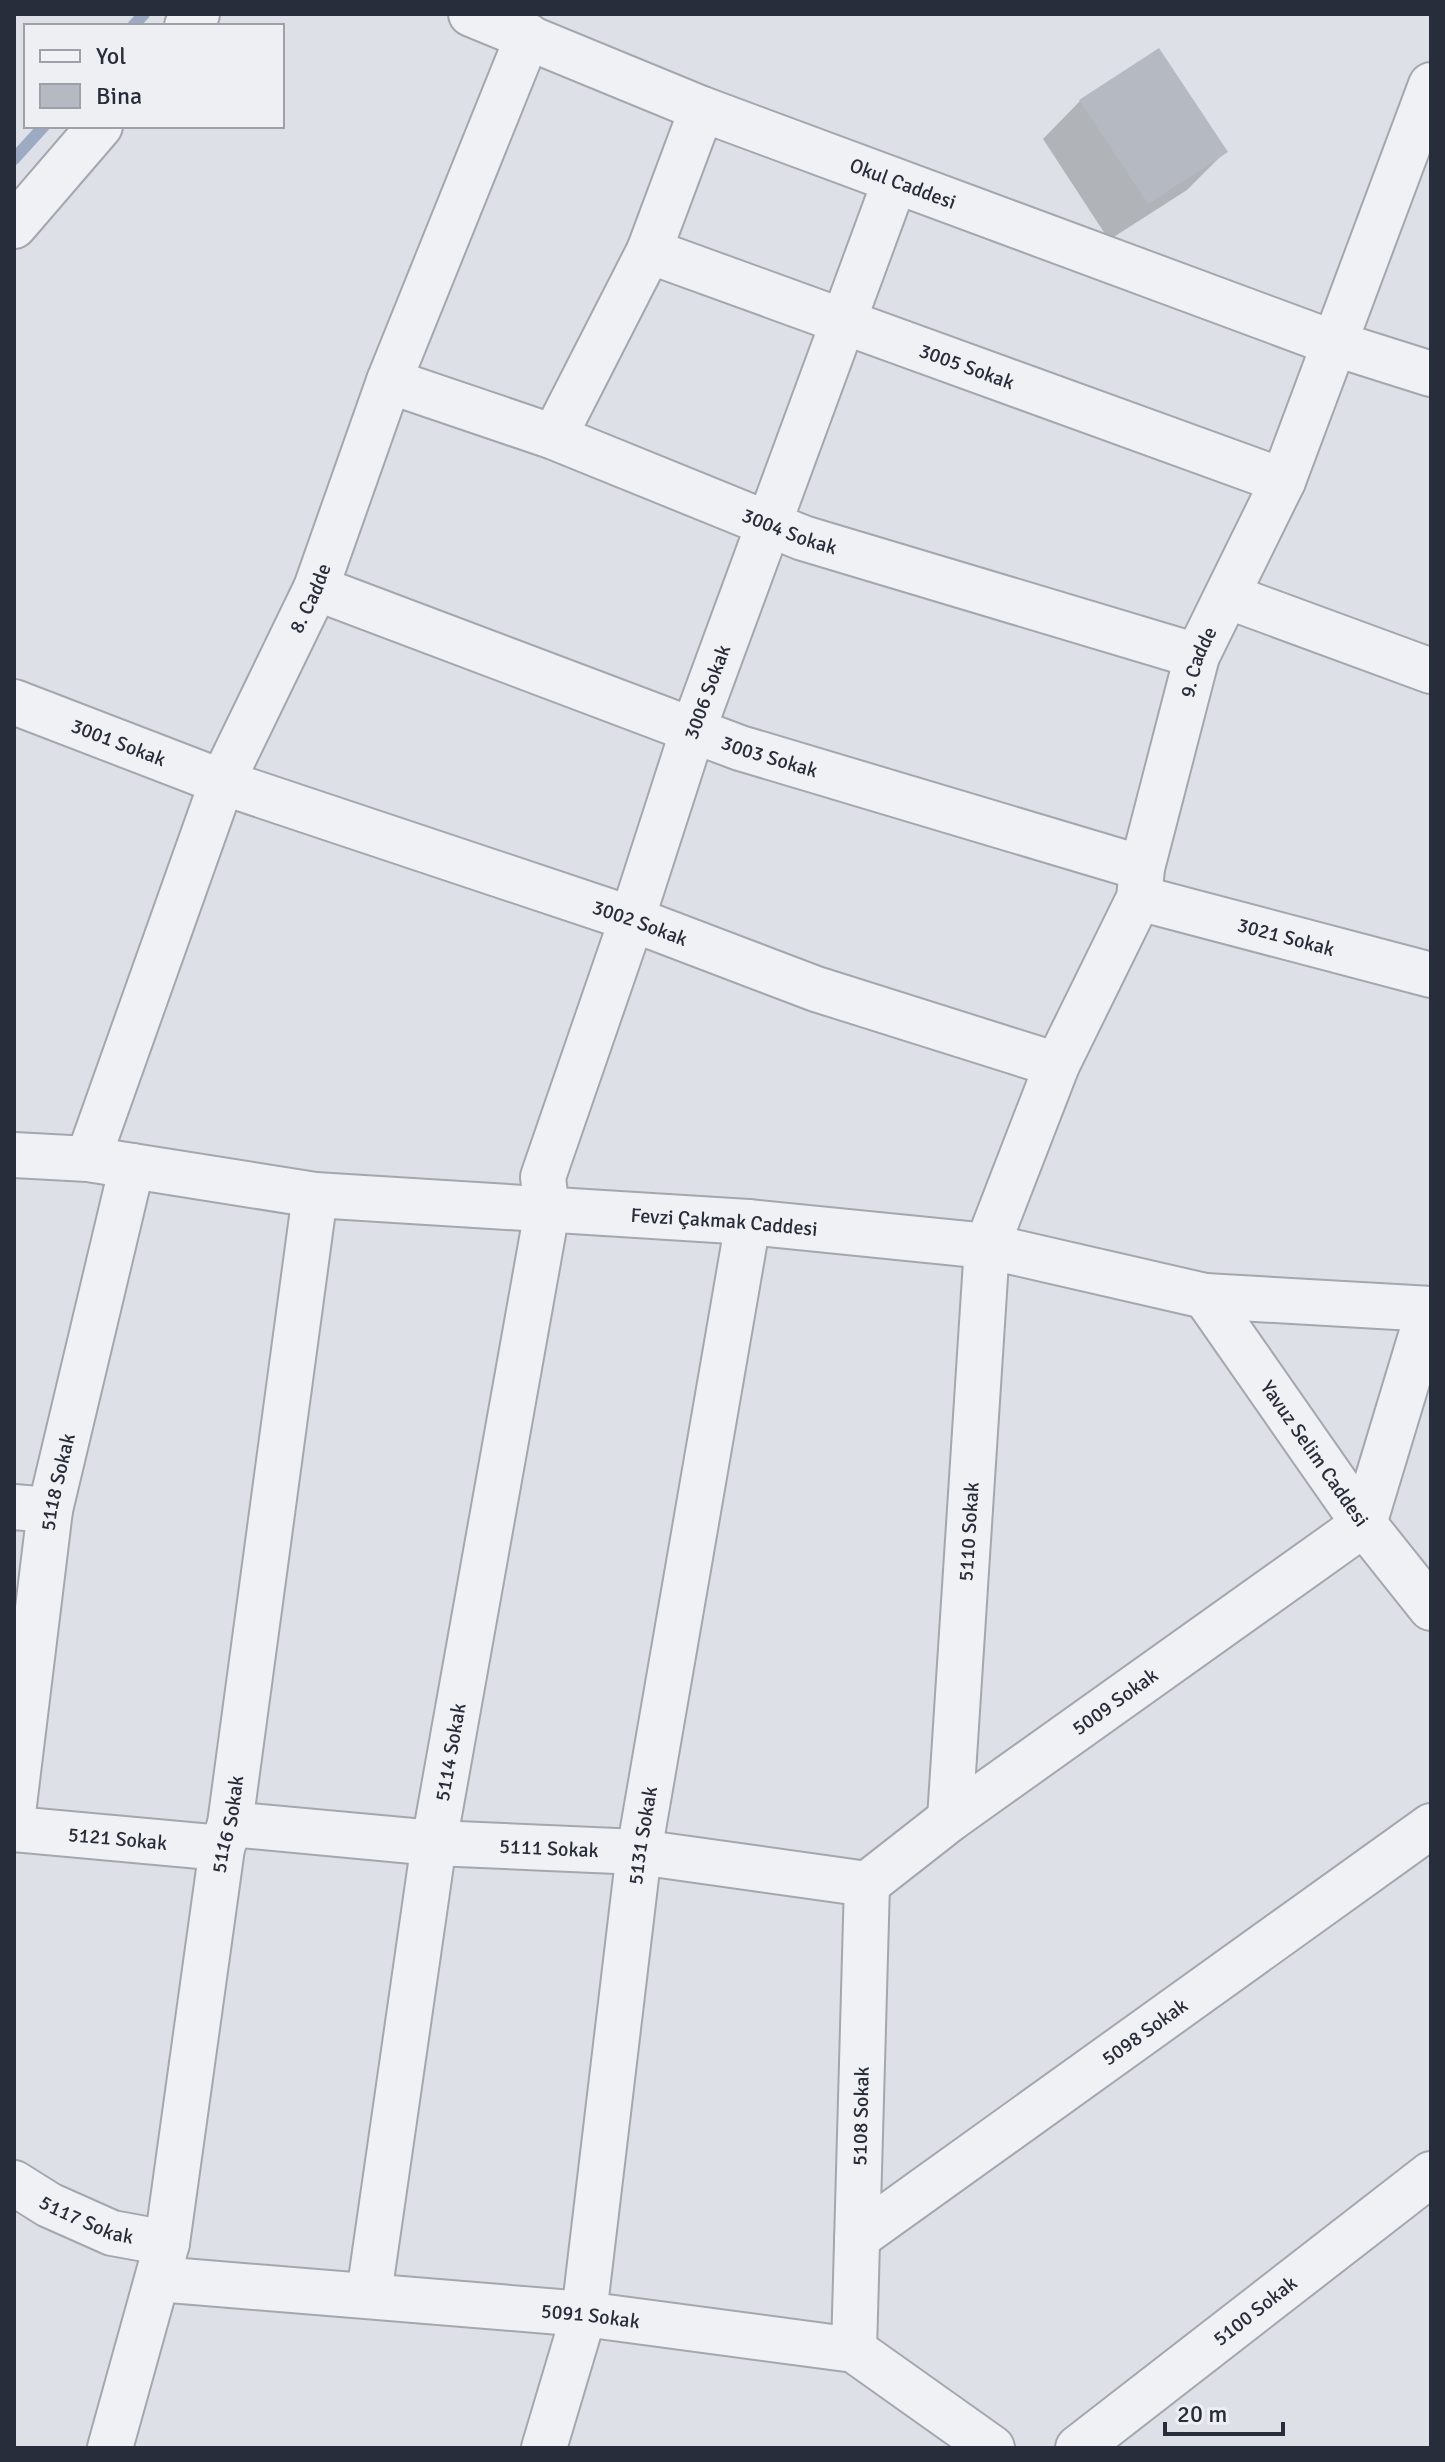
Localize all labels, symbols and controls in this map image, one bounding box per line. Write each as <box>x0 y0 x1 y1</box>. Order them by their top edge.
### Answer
legend <box>24 24 284 128</box>
text: Yol <box>96 41 126 71</box>
text: Bina <box>96 81 142 111</box>
street label: Okul Caddesi <box>846 152 960 215</box>
street label: 3005 Sokak <box>916 338 1018 395</box>
street label: 3004 Sokak <box>738 502 840 560</box>
street label: 8. Cadde <box>284 560 336 637</box>
street label: 9. Cadde <box>1174 622 1222 700</box>
street label: 3006 Sokak <box>678 641 736 743</box>
street label: 3001 Sokak <box>68 713 169 772</box>
street label: 3003 Sokak <box>718 730 821 783</box>
street label: 3002 Sokak <box>589 894 691 952</box>
street label: 3021 Sokak <box>1235 912 1337 962</box>
street label: Fevzi Çakmak Caddesi <box>630 1202 819 1241</box>
street label: Yavuz Selim Caddesi <box>1255 1376 1374 1531</box>
street label: 5118 Sokak <box>35 1431 80 1532</box>
street label: 5110 Sokak <box>953 1481 984 1582</box>
street label: 5009 Sokak <box>1067 1662 1163 1740</box>
street label: 5114 Sokak <box>429 1701 471 1803</box>
street label: 5116 Sokak <box>206 1774 249 1875</box>
street label: 5131 Sokak <box>623 1784 663 1886</box>
street label: 5121 Sokak <box>67 1821 168 1855</box>
street label: 5111 Sokak <box>499 1833 599 1863</box>
street label: 5098 Sokak <box>1097 1992 1192 2071</box>
street label: 5108 Sokak <box>847 2066 874 2166</box>
street label: 5117 Sokak <box>35 2190 135 2249</box>
street label: 5100 Sokak <box>1208 2270 1302 2351</box>
street label: 5091 Sokak <box>540 2298 641 2334</box>
scale bar <box>1165 2386 1283 2436</box>
text: 20 m <box>1177 2399 1227 2429</box>

